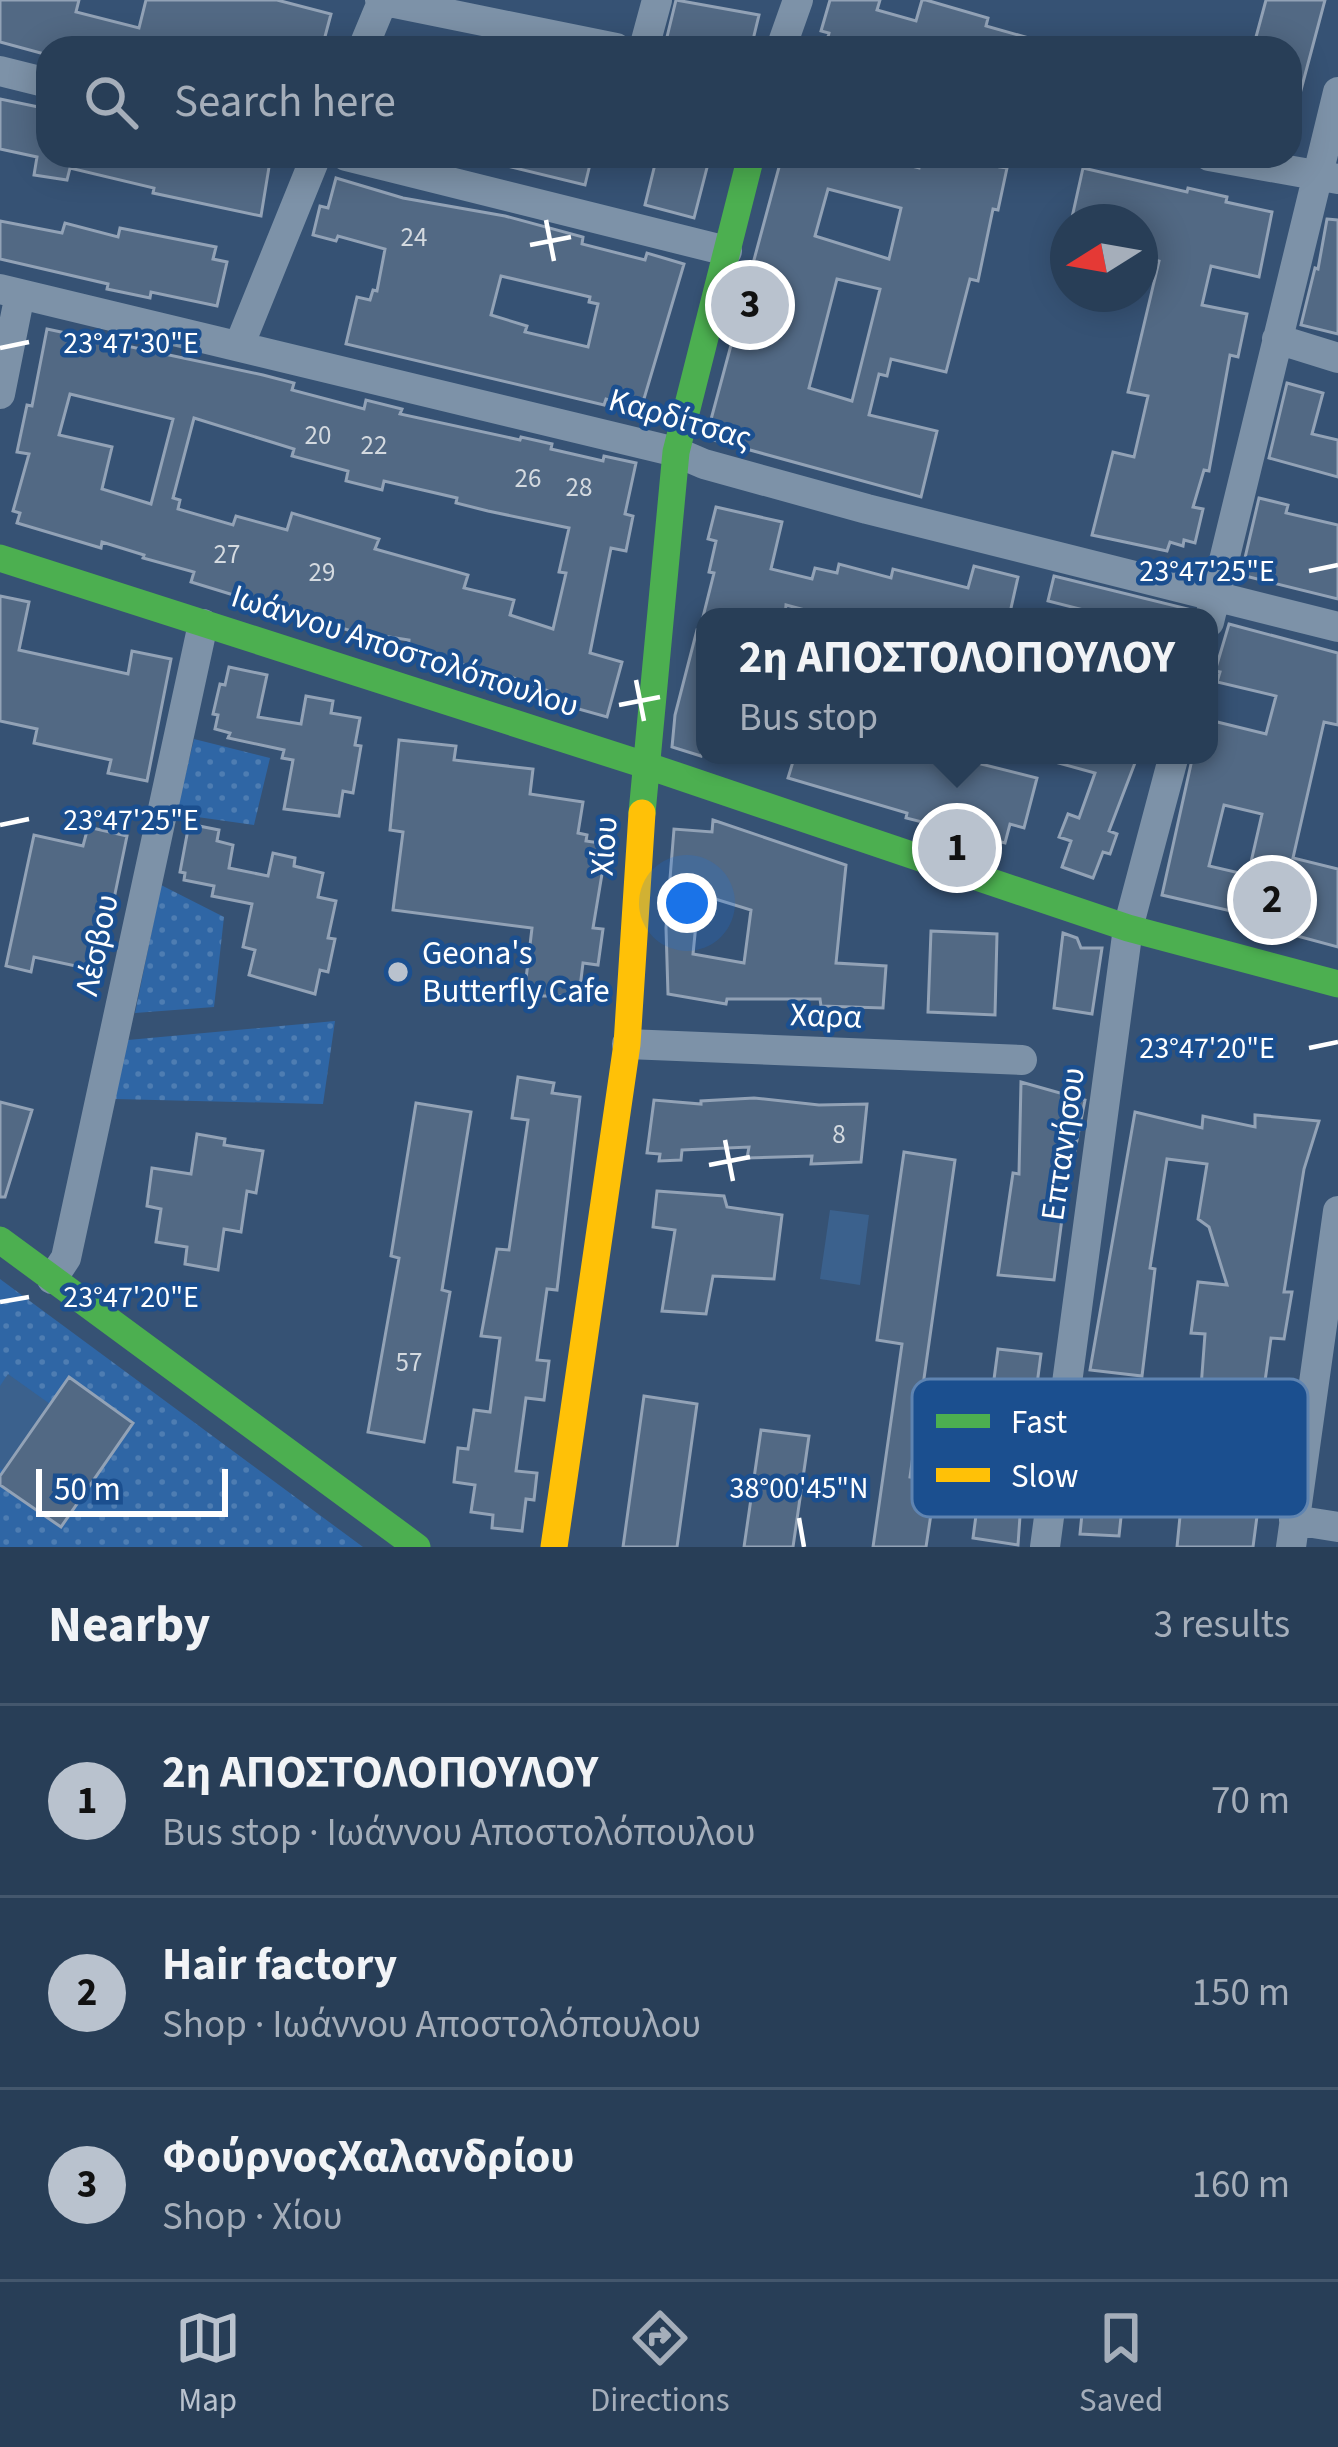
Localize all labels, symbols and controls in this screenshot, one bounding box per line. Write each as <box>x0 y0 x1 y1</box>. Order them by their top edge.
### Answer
search box <box>36 36 1302 168</box>
icon: search <box>78 69 144 135</box>
text: Search here <box>174 70 396 134</box>
north arrow <box>1050 204 1158 312</box>
house number: 24 <box>401 218 427 257</box>
pin: 3 <box>711 260 789 350</box>
text: 23°47'30"E <box>63 322 199 365</box>
street label: Καρδίτσας <box>603 376 757 462</box>
house number: 20 <box>305 416 331 455</box>
house number: 22 <box>361 426 387 465</box>
house number: 26 <box>515 459 541 498</box>
house number: 28 <box>566 468 592 507</box>
house number: 27 <box>214 535 240 574</box>
text: 23°47'25"E <box>1139 550 1275 593</box>
house number: 29 <box>309 553 335 592</box>
street label: Ιωάννου Αποστολόπουλου <box>225 573 585 729</box>
popup <box>696 608 1218 764</box>
text: 2η ΑΠΟΣΤΟΛΟΠΟΥΛΟΥ <box>739 626 1175 690</box>
text: Bus stop <box>739 690 878 746</box>
text: 23°47'25"E <box>63 799 199 842</box>
pin: 1 <box>918 803 996 893</box>
street label: Χίου <box>578 815 630 877</box>
pin: 2 <box>1233 855 1311 945</box>
your location <box>657 873 717 933</box>
street label: Λέσβου <box>63 890 131 1000</box>
place label: Geona's Butterfly Cafe <box>422 930 610 1015</box>
marker: Geona's Butterfly Cafe <box>385 959 411 985</box>
street label: Χαρα <box>789 991 863 1041</box>
text: 23°47'20"E <box>1139 1027 1275 1070</box>
street label: Επτανήσου <box>1029 1064 1097 1224</box>
house number: 8 <box>832 1115 846 1154</box>
text: 23°47'20"E <box>63 1276 199 1319</box>
house number: 57 <box>396 1343 422 1382</box>
legend <box>912 1379 1308 1517</box>
text: Fast <box>1011 1399 1067 1446</box>
text: Slow <box>1011 1453 1079 1500</box>
scale bar <box>36 1463 228 1516</box>
text: 50 m <box>54 1466 121 1513</box>
text: 38°00'45"N <box>729 1467 869 1510</box>
text: Nearby <box>48 1589 210 1661</box>
text: 3 results <box>1154 1597 1290 1653</box>
text: 2η ΑΠΟΣΤΟΛΟΠΟΥΛΟΥ <box>162 1741 598 1805</box>
text: 1 <box>77 1773 97 1829</box>
text: 70 m <box>1211 1773 1290 1829</box>
text: Bus stop · Ιωάννου Αποστολόπουλου <box>162 1805 756 1861</box>
text: Hair factory <box>162 1933 397 1997</box>
text: 2 <box>77 1965 97 2021</box>
text: 150 m <box>1192 1965 1290 2021</box>
text: Shop · Ιωάννου Αποστολόπουλου <box>162 1997 701 2053</box>
text: ΦούρνοςΧαλανδρίου <box>162 2125 574 2189</box>
text: 3 <box>77 2157 97 2213</box>
text: 160 m <box>1192 2157 1290 2213</box>
text: Shop · Χίου <box>162 2189 343 2245</box>
tab: Map <box>175 2305 241 2424</box>
tab: Directions <box>590 2305 730 2424</box>
tab: Saved <box>1079 2305 1163 2424</box>

